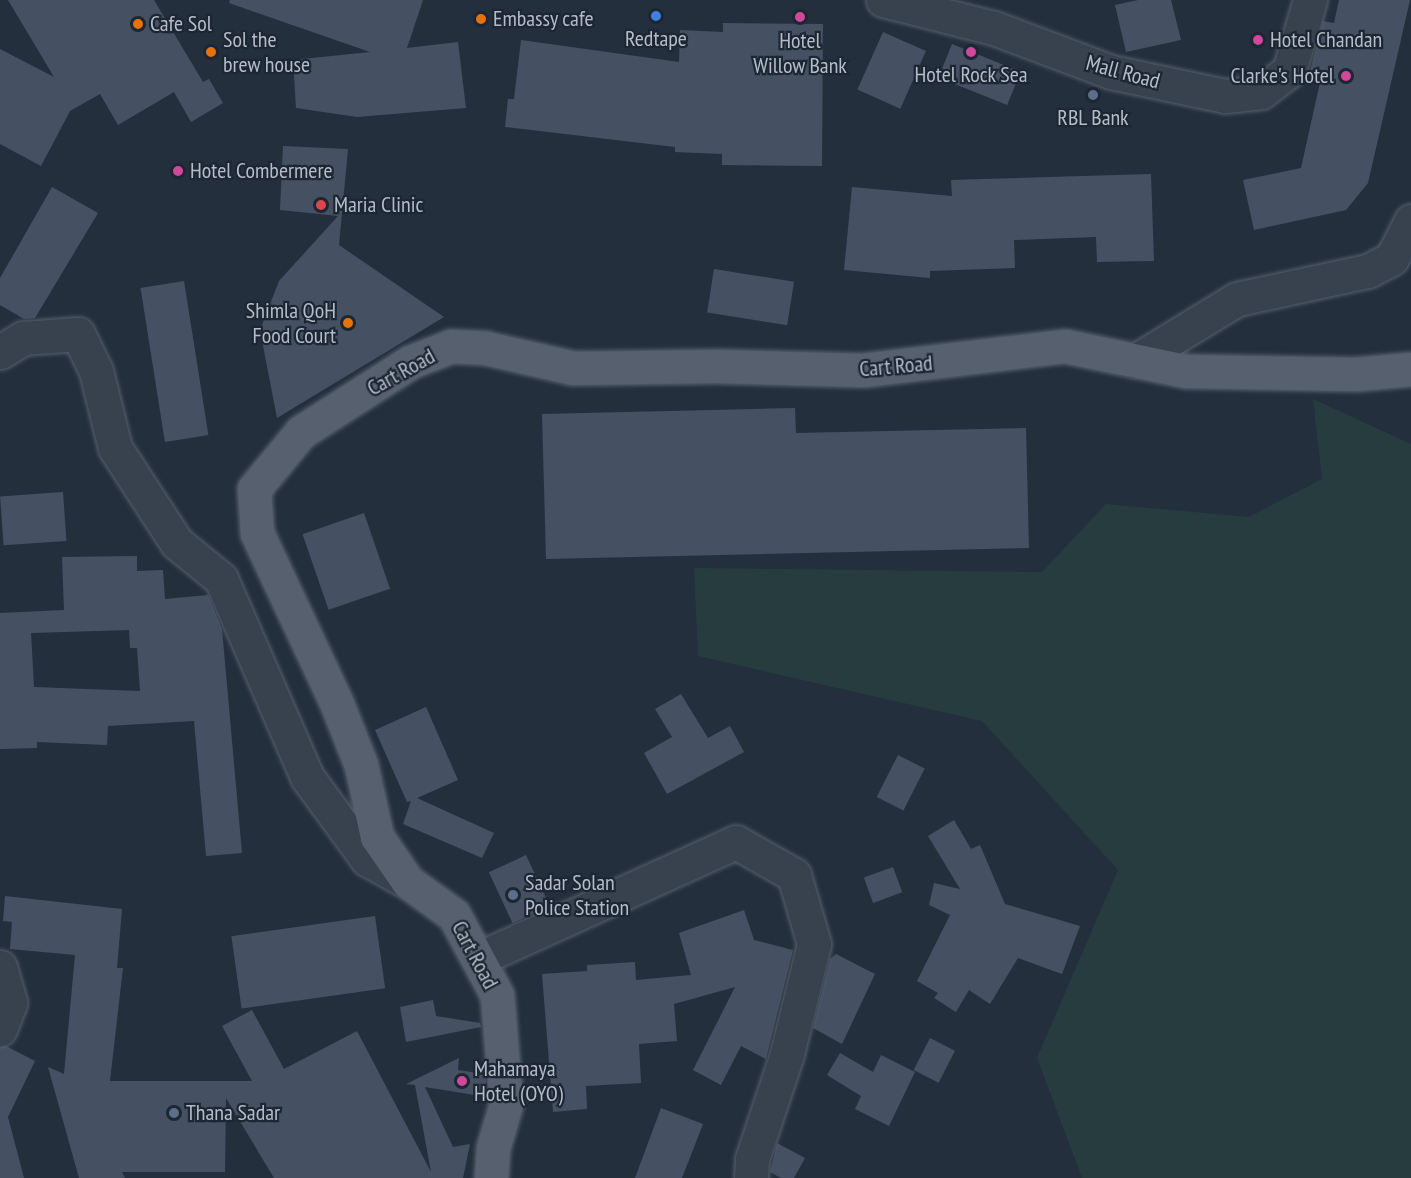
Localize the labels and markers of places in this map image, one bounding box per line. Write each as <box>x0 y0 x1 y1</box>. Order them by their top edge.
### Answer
place label: Embassy cafe <box>493 6 594 32</box>
marker: Redtape <box>649 9 663 23</box>
marker: Hotel Willow Bank <box>793 10 807 24</box>
place label: Cafe Sol <box>150 11 212 37</box>
marker: Embassy cafe <box>474 12 488 26</box>
marker: Cafe Sol <box>131 17 145 31</box>
place label: Sol the brew house <box>223 26 310 78</box>
place label: Redtape <box>625 26 687 52</box>
place label: Hotel Willow Bank <box>753 27 847 78</box>
place label: Hotel Chandan <box>1270 27 1382 53</box>
marker: Hotel Chandan <box>1251 33 1265 47</box>
marker: Sol the brew house <box>204 45 218 59</box>
marker: Hotel Rock Sea <box>964 45 978 59</box>
place label: Hotel Rock Sea <box>914 62 1028 88</box>
place label: Clarke's Hotel <box>1231 63 1334 89</box>
marker: Clarke's Hotel <box>1339 69 1353 83</box>
marker: RBL Bank <box>1086 88 1100 102</box>
place label: RBL Bank <box>1057 105 1129 131</box>
place label: Hotel Combermere <box>190 158 333 184</box>
marker: Hotel Combermere <box>171 164 185 178</box>
place label: Maria Clinic <box>334 192 423 218</box>
marker: Maria Clinic <box>312 196 330 214</box>
place label: Shimla QoH Food Court <box>246 297 336 348</box>
marker: Shimla QoH Food Court <box>341 316 355 330</box>
place label: Sadar Solan Police Station <box>525 869 629 920</box>
marker: Sadar Solan Police Station <box>506 888 520 902</box>
place label: Mahamaya Hotel (OYO) <box>474 1055 563 1106</box>
marker: Mahamaya Hotel (OYO) <box>455 1074 469 1088</box>
place label: Thana Sadar <box>186 1100 280 1126</box>
marker: Thana Sadar <box>167 1106 181 1120</box>

